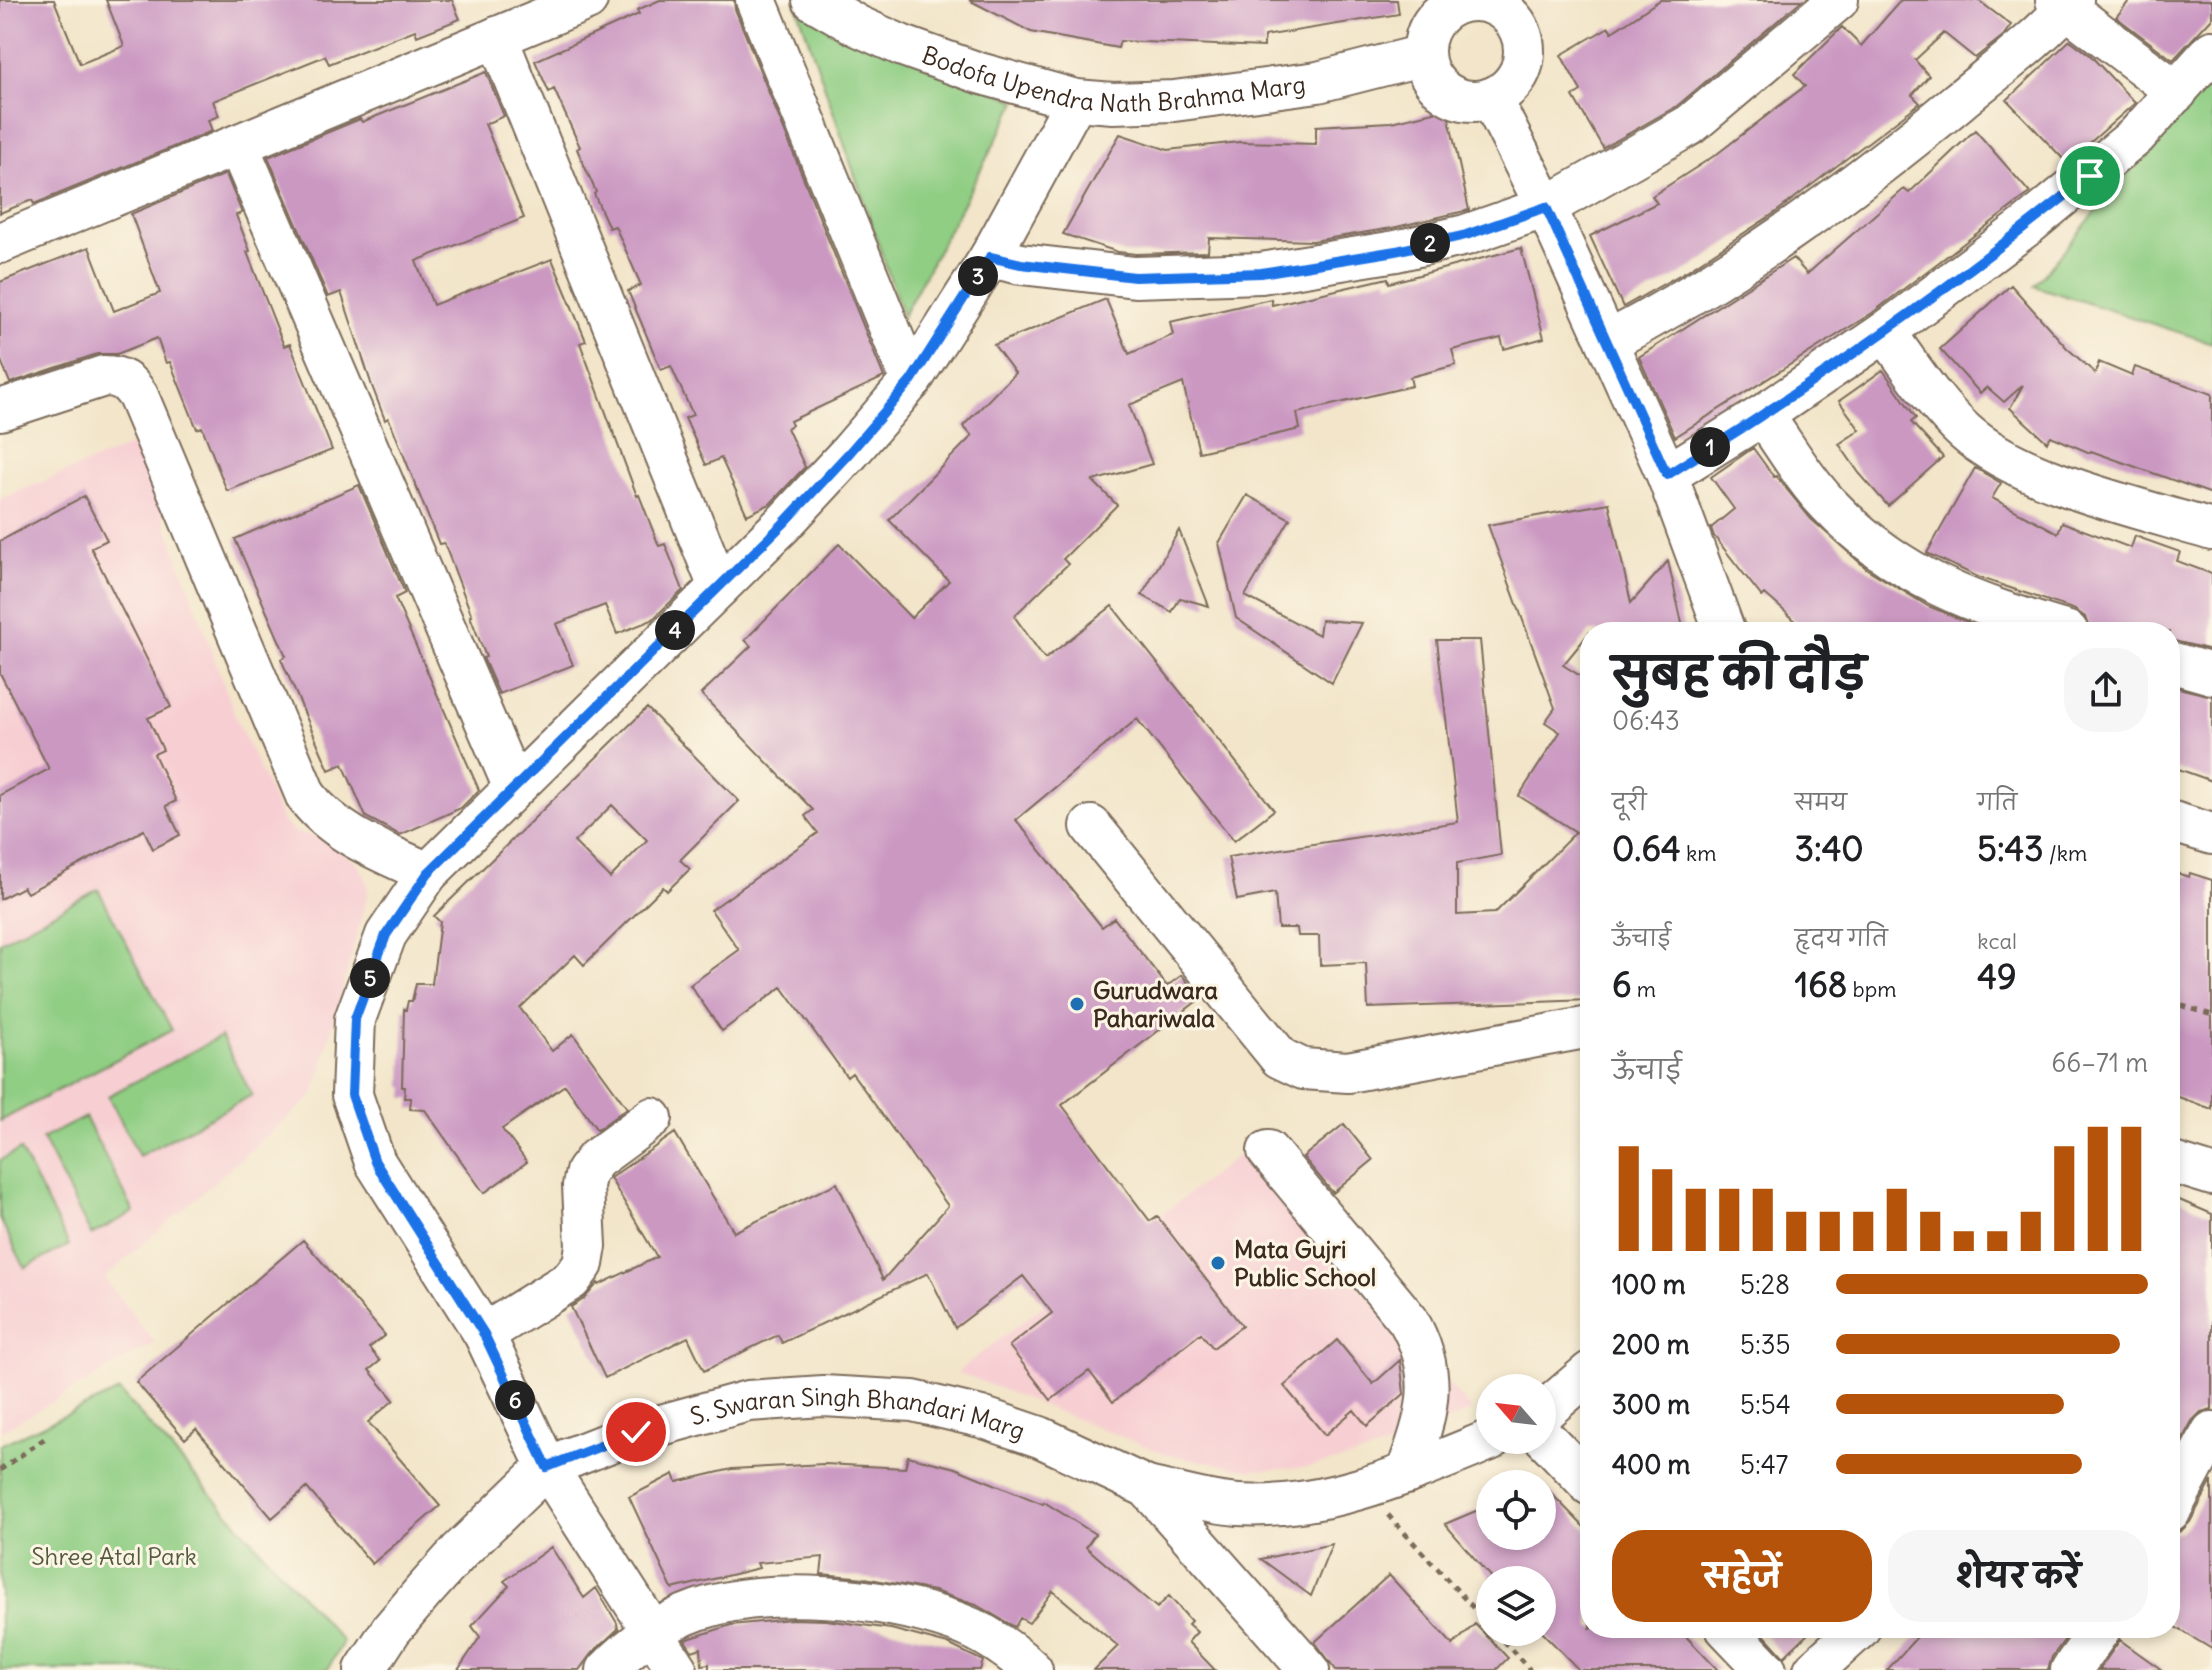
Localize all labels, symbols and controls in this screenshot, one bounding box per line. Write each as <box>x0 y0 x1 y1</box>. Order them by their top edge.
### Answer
street label: Bodofa Upendra Nath Brahma Marg <box>918 39 1307 118</box>
pin <box>2056 142 2124 210</box>
icon: arrive <box>2068 154 2112 198</box>
pin: 2 <box>1410 223 1450 263</box>
text: 2 <box>1424 229 1436 257</box>
pin: 3 <box>958 256 998 296</box>
text: 3 <box>972 262 984 290</box>
pin: 1 <box>1690 427 1730 467</box>
text: 1 <box>1706 433 1714 461</box>
pin: 4 <box>655 610 695 650</box>
text: 4 <box>669 616 681 644</box>
text: सुबह की दौड़ <box>1612 646 1866 701</box>
button: share <box>2064 648 2148 732</box>
text: 06:43 <box>1612 704 1680 737</box>
text: दूरी <box>1612 788 1647 816</box>
text: समय <box>1795 788 1847 816</box>
text: गति <box>1977 788 2017 816</box>
text: 0.64 <box>1612 827 1681 870</box>
text: 3:40 <box>1795 827 1864 870</box>
text: 5:43 <box>1977 827 2044 870</box>
text: km <box>1681 839 1716 867</box>
text: /km <box>2044 839 2087 867</box>
text: ऊँचाई <box>1612 924 1671 952</box>
text: हृदय गति <box>1795 924 1888 952</box>
text: kcal <box>1977 927 2017 955</box>
text: 49 <box>1977 955 2017 998</box>
pin: 5 <box>350 958 390 998</box>
text: 6 <box>1612 963 1632 1006</box>
text: 168 <box>1795 963 1847 1006</box>
text: 5 <box>364 964 376 992</box>
place label: Gurudwara Pahariwala <box>1093 975 1218 1033</box>
text: m <box>1632 975 1656 1003</box>
text: bpm <box>1847 975 1897 1003</box>
marker: Gurudwara Pahariwala <box>1068 995 1086 1013</box>
text: 66–71 m <box>2051 1046 2148 1079</box>
text: ऊँचाई <box>1612 1053 1682 1086</box>
place label: Mata Gujri Public School <box>1234 1234 1376 1292</box>
marker: Mata Gujri Public School <box>1209 1254 1227 1272</box>
text: 100 m <box>1612 1268 1686 1301</box>
text: 5:28 <box>1740 1268 1790 1301</box>
text: 200 m <box>1612 1328 1689 1361</box>
text: 5:35 <box>1740 1328 1791 1361</box>
north arrow <box>1476 1374 1556 1454</box>
map controls <box>1476 1374 1556 1646</box>
pin: 6 <box>495 1380 535 1420</box>
street label: S. Swaran Singh Bhandari Marg <box>687 1381 1029 1446</box>
text: 6 <box>509 1386 521 1414</box>
text: 300 m <box>1612 1388 1690 1421</box>
text: 5:54 <box>1740 1388 1791 1421</box>
pin <box>602 1398 670 1466</box>
icon: check <box>614 1410 658 1454</box>
text: 400 m <box>1612 1448 1690 1481</box>
text: 5:47 <box>1740 1448 1788 1481</box>
button: locate <box>1476 1470 1556 1550</box>
button: सहेजें <box>1612 1530 1872 1622</box>
button: शेयर करें <box>1888 1530 2148 1622</box>
park label: Shree Atal Park <box>31 1541 197 1571</box>
button: layers <box>1476 1566 1556 1646</box>

